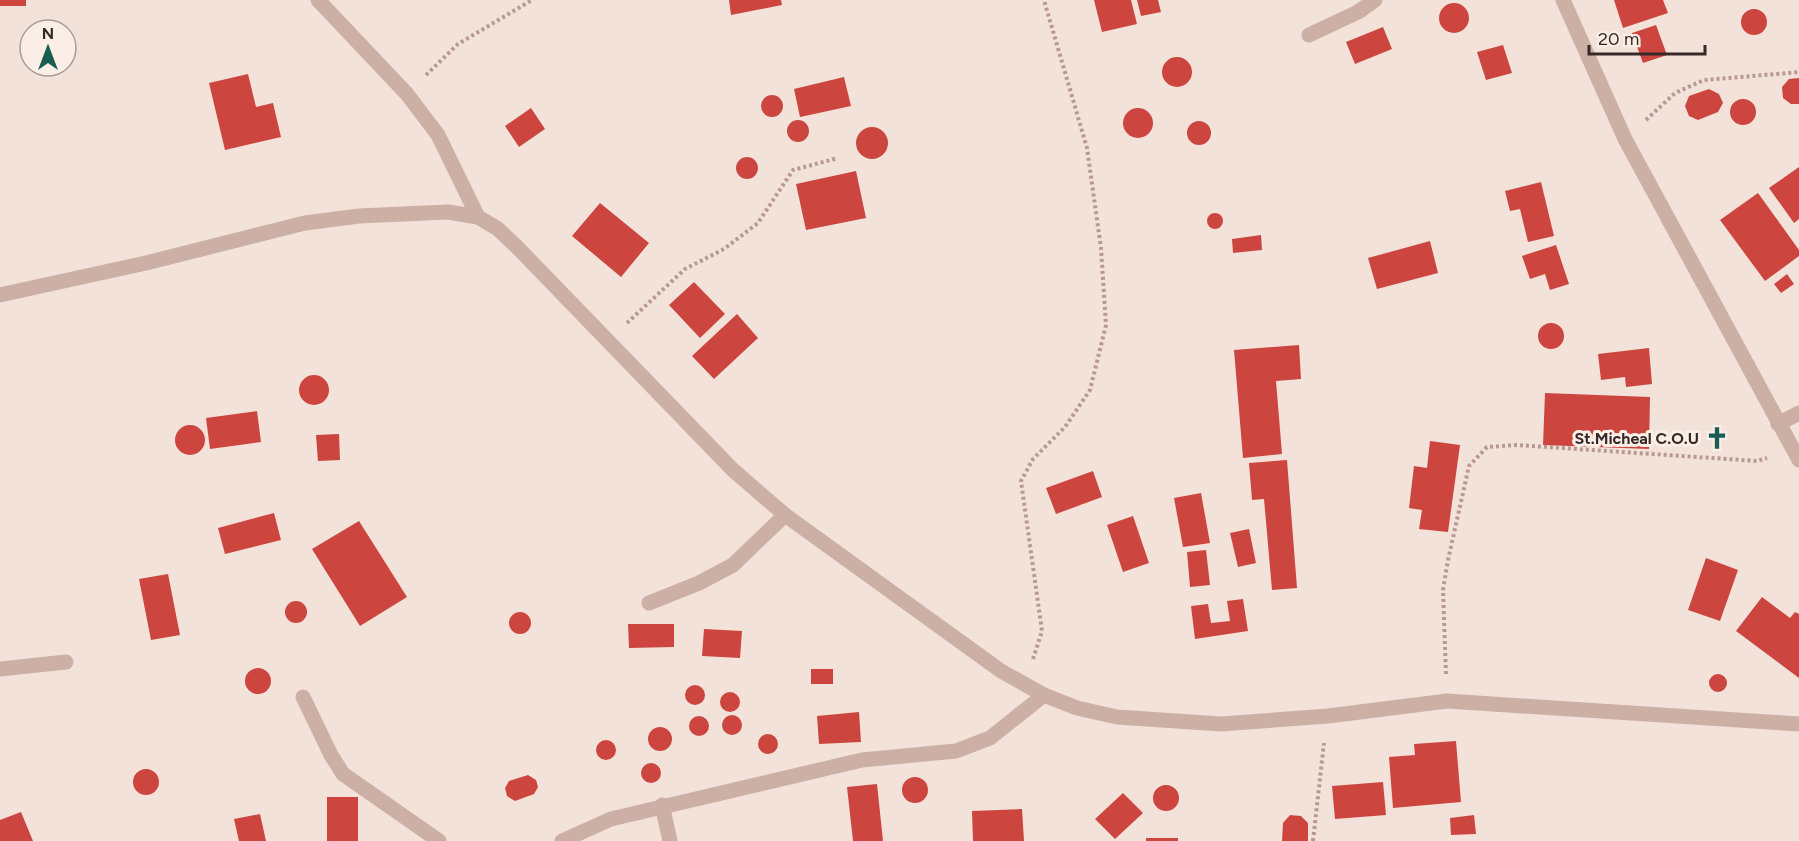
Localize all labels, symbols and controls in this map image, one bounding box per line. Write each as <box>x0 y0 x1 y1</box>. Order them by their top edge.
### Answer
north arrow <box>18 18 78 78</box>
scale bar <box>1589 18 1704 56</box>
text: N <box>42 24 54 43</box>
text: 20 m <box>1598 28 1639 50</box>
church icon: St.Micheal C.O.U <box>1704 425 1730 451</box>
place label: St.Micheal C.O.U <box>1575 429 1699 448</box>

